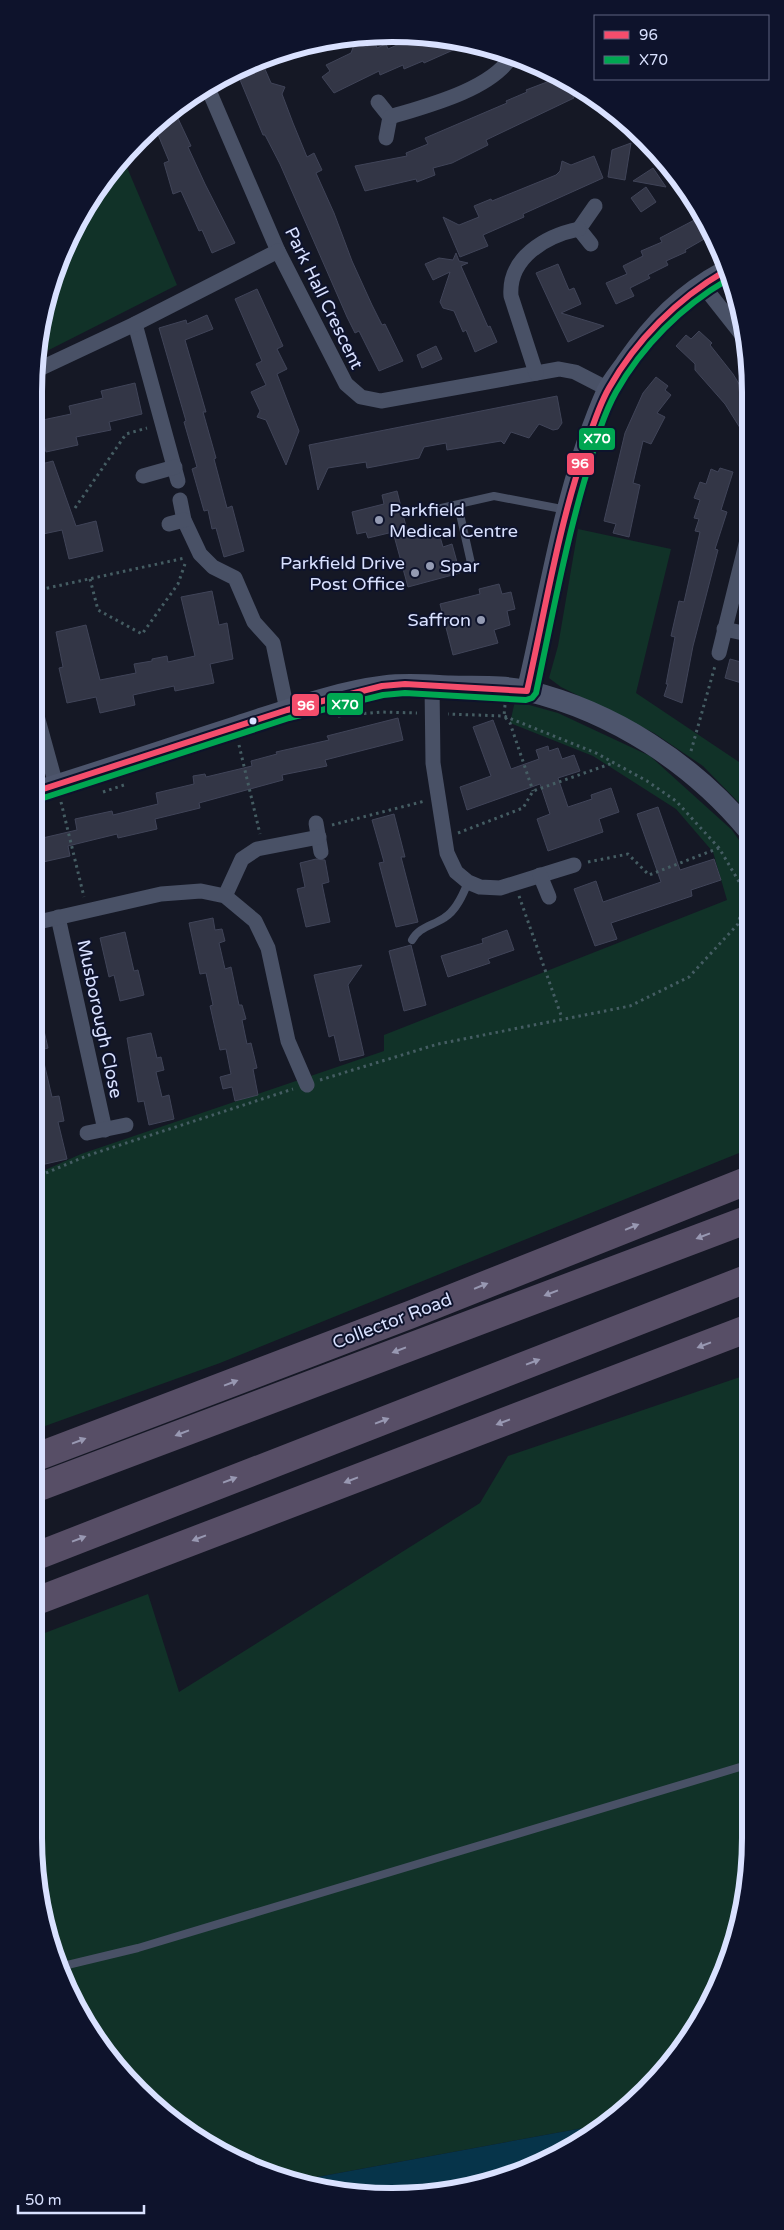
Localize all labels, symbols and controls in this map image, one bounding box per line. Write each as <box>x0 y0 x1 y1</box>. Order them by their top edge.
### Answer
legend <box>594 15 769 80</box>
text: 96 <box>639 26 658 44</box>
text: X70 <box>639 51 668 69</box>
street label: Park Hall Crescent <box>280 223 368 373</box>
line badge: X70 <box>578 427 616 451</box>
text: X70 <box>584 430 611 447</box>
line badge: 96 <box>566 452 595 476</box>
text: 96 <box>571 455 589 472</box>
place label: Parkfield Medical Centre <box>389 499 518 542</box>
marker: Parkfield Medical Centre <box>373 514 385 526</box>
place label: Parkfield Drive Post Office <box>280 552 405 595</box>
place label: Spar <box>440 555 479 577</box>
marker: Spar <box>424 560 436 572</box>
marker: Parkfield Drive Post Office <box>409 567 421 579</box>
place label: Saffron <box>408 609 471 631</box>
marker: Saffron <box>475 614 487 626</box>
line badge: X70 <box>326 692 364 716</box>
line badge: 96 <box>291 693 320 717</box>
text: X70 <box>332 696 359 713</box>
text: 96 <box>297 697 315 714</box>
unlabelled marker <box>248 716 258 726</box>
street label: Musborough Close <box>72 938 128 1100</box>
one-way arrow <box>624 1222 639 1230</box>
one-way arrow <box>696 1233 711 1240</box>
one-way arrow <box>473 1282 488 1290</box>
street label: Collector Road <box>329 1288 455 1354</box>
one-way arrow <box>543 1289 558 1297</box>
one-way arrow <box>696 1342 711 1349</box>
one-way arrow <box>391 1346 406 1354</box>
one-way arrow <box>526 1358 541 1366</box>
one-way arrow <box>224 1379 239 1387</box>
one-way arrow <box>375 1417 390 1425</box>
one-way arrow <box>495 1418 510 1426</box>
one-way arrow <box>174 1429 189 1437</box>
one-way arrow <box>72 1437 87 1445</box>
one-way arrow <box>223 1476 238 1483</box>
one-way arrow <box>343 1476 358 1484</box>
one-way arrow <box>72 1535 87 1543</box>
one-way arrow <box>192 1535 207 1542</box>
scale bar <box>18 2182 144 2214</box>
text: 50 m <box>25 2191 62 2209</box>

